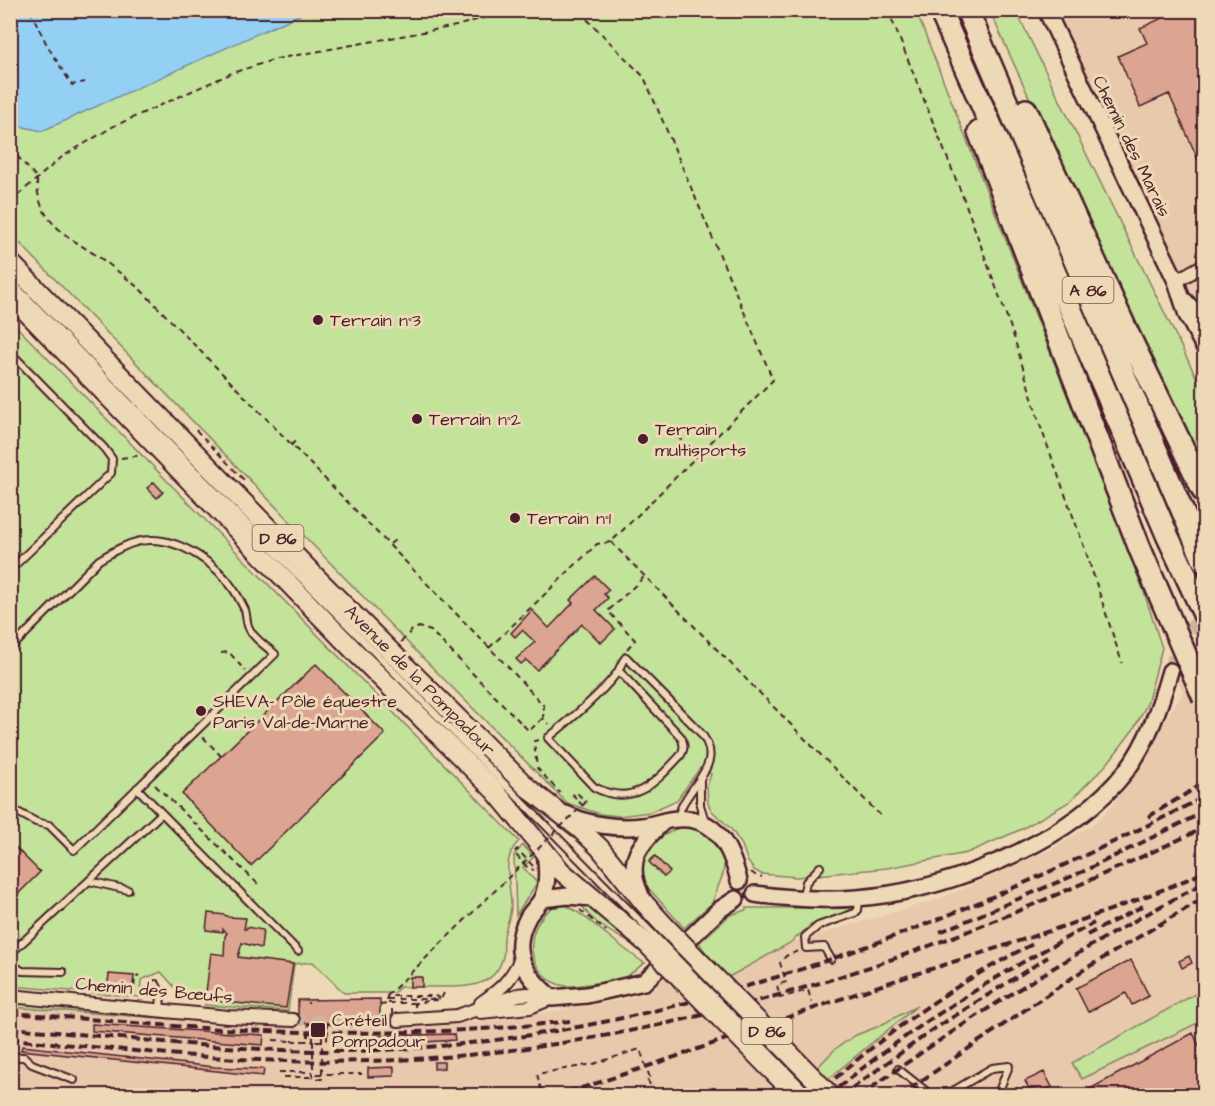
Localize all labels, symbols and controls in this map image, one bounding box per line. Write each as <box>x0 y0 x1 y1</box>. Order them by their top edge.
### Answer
street label: Chemin des Marais <box>1086 71 1177 221</box>
road number: A 86 <box>1062 277 1114 303</box>
place label: Terrain n°3 <box>330 308 421 333</box>
marker: Terrain n°3 <box>311 313 325 327</box>
place label: Terrain n°2 <box>429 407 522 432</box>
marker: Terrain n°2 <box>410 412 424 426</box>
place label: Terrain multisports <box>655 417 746 463</box>
marker: Terrain multisports <box>636 432 650 446</box>
place label: Terrain n°1 <box>527 506 611 531</box>
marker: Terrain n°1 <box>508 511 522 525</box>
road number: D 86 <box>252 525 304 551</box>
street label: Avenue de la Pompadour <box>339 599 501 761</box>
place label: SHEVA– Pôle équestre Paris Val-de-Marne <box>213 689 397 735</box>
marker: SHEVA– Pôle équestre Paris Val-de-Marne <box>194 704 208 718</box>
street label: Chemin des Bœufs <box>74 971 234 1010</box>
place label: Créteil Pompadour <box>332 1008 425 1054</box>
road number: D 86 <box>742 1018 792 1044</box>
marker: Créteil Pompadour <box>309 1021 327 1039</box>

